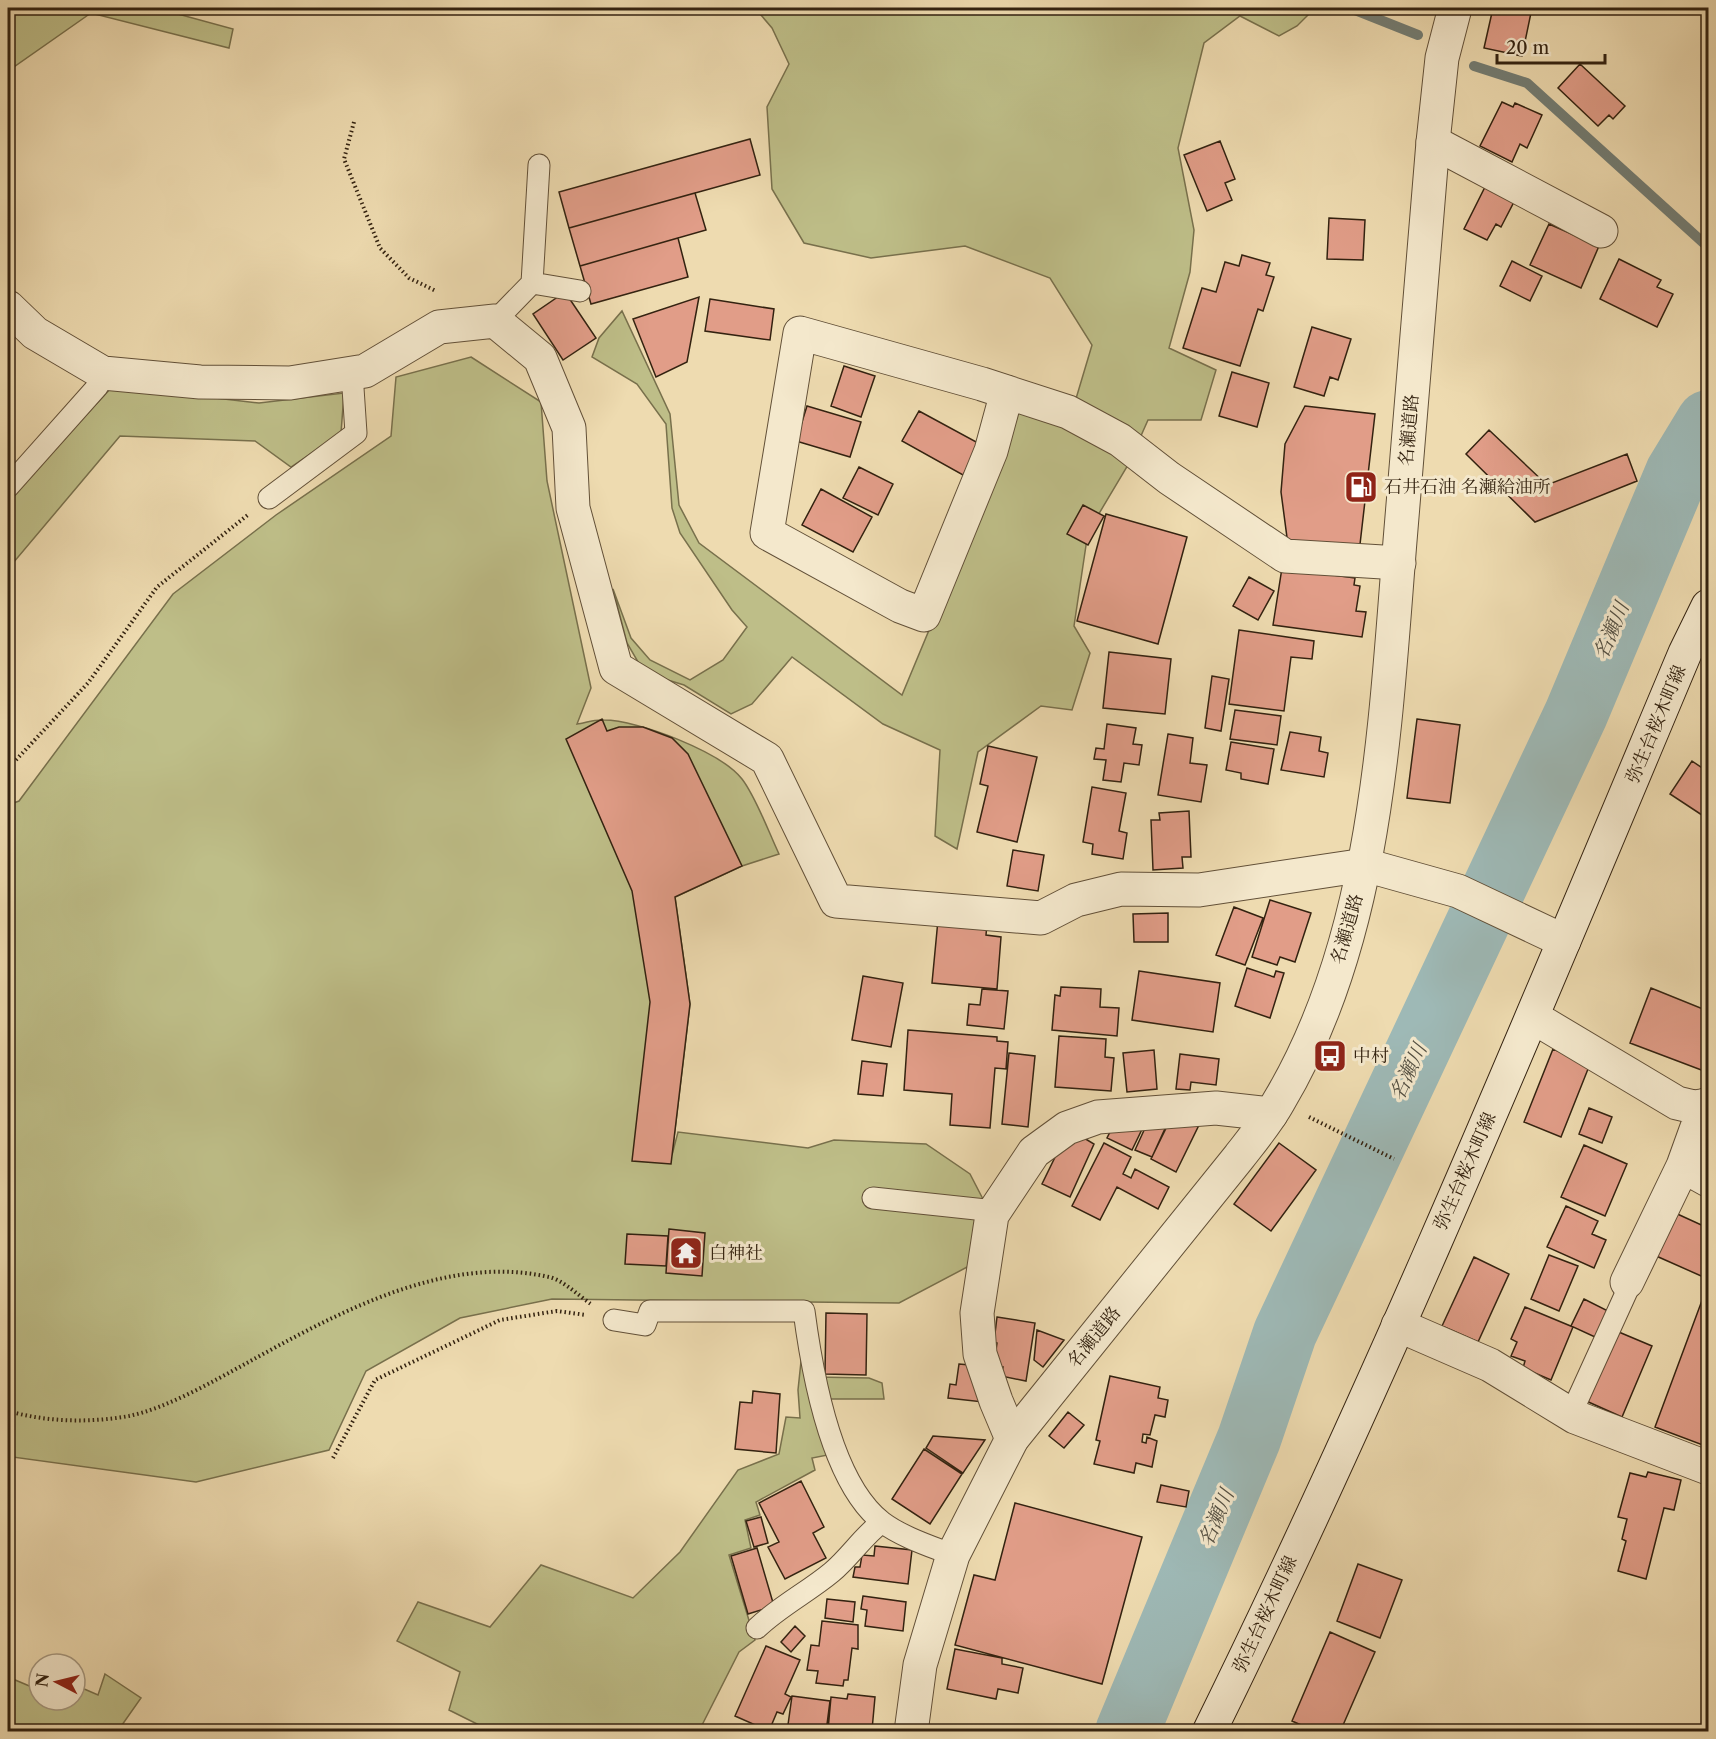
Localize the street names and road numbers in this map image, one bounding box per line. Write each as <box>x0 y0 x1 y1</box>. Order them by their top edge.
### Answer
street label: 名瀬道路 <box>1395 393 1423 467</box>
street label: 弥生台桜木町線 <box>1621 662 1691 786</box>
street label: 名瀬道路 <box>1327 891 1367 967</box>
street label: 弥生台桜木町線 <box>1429 1109 1501 1233</box>
street label: 名瀬道路 <box>1063 1302 1125 1372</box>
street label: 弥生台桜木町線 <box>1228 1552 1302 1676</box>

